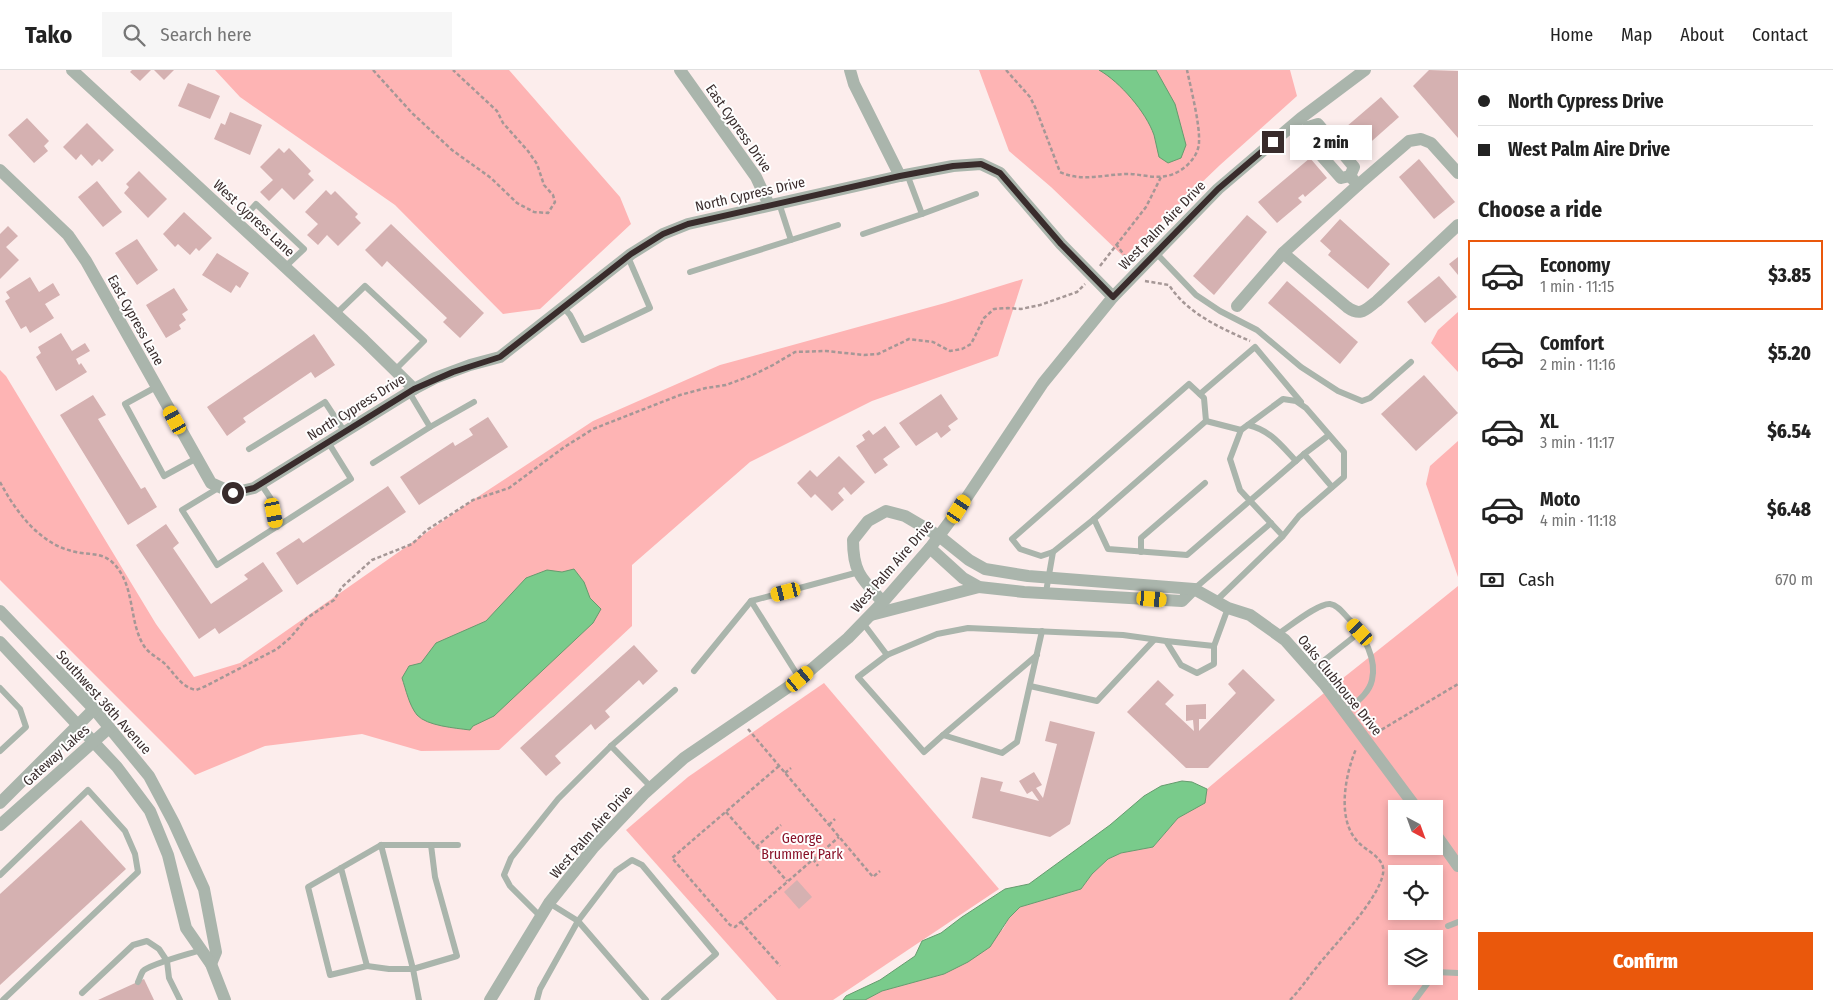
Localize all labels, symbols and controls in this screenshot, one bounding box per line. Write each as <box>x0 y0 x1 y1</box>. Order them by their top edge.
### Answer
search box <box>102 12 452 57</box>
text: Tako <box>25 21 72 49</box>
icon: search <box>120 21 148 49</box>
text: Search here <box>160 23 252 46</box>
text: Home <box>1550 24 1593 46</box>
text: Map <box>1621 24 1652 46</box>
text: About <box>1680 24 1724 46</box>
text: Contact <box>1752 24 1808 46</box>
street label: East Cypress Drive <box>702 81 775 176</box>
text: North Cypress Drive <box>1508 90 1664 113</box>
callout: 2 min <box>1290 124 1373 160</box>
route end <box>1262 131 1284 153</box>
text: 2 min <box>1313 133 1349 152</box>
text: West Palm Aire Drive <box>1508 138 1670 161</box>
street label: North Cypress Drive <box>694 174 807 215</box>
street label: West Cypress Lane <box>209 176 298 260</box>
street label: West Palm Aire Drive <box>1115 177 1209 273</box>
text: Choose a ride <box>1478 196 1602 223</box>
icon: car <box>1480 253 1525 298</box>
text: Economy <box>1540 254 1610 277</box>
text: $3.85 <box>1768 264 1811 287</box>
street label: East Cypress Lane <box>104 272 167 369</box>
text: 1 min · 11:15 <box>1540 277 1614 296</box>
icon: car <box>1480 331 1525 376</box>
text: Comfort <box>1540 332 1604 355</box>
text: $5.20 <box>1768 342 1811 365</box>
text: 2 min · 11:16 <box>1540 355 1616 374</box>
street label: North Cypress Drive <box>304 370 408 444</box>
car <box>161 403 188 437</box>
icon: car <box>1480 409 1525 454</box>
text: XL <box>1540 410 1559 433</box>
text: $6.54 <box>1767 420 1811 443</box>
text: 3 min · 11:17 <box>1540 433 1614 452</box>
route start <box>222 482 244 504</box>
icon: car <box>1480 487 1525 532</box>
text: Moto <box>1540 488 1580 511</box>
car <box>944 492 973 526</box>
car <box>263 497 284 529</box>
text: $6.48 <box>1767 498 1811 521</box>
text: 4 min · 11:18 <box>1540 511 1616 530</box>
street label: West Palm Aire Drive <box>847 516 937 616</box>
icon: cash <box>1478 566 1506 594</box>
text: Cash <box>1518 568 1555 591</box>
text: 670 m <box>1775 570 1813 589</box>
car <box>769 581 802 603</box>
car <box>1136 590 1167 608</box>
car <box>1344 616 1375 648</box>
street label: Oaks Clubhouse Drive <box>1294 632 1385 739</box>
street label: Southwest 36th Avenue <box>52 647 155 758</box>
car <box>783 664 816 694</box>
street label: Gateway Lakes <box>20 721 93 790</box>
street label: West Palm Aire Drive <box>546 782 636 882</box>
north arrow <box>1388 800 1442 855</box>
map controls <box>1388 800 1443 985</box>
park label: George Brummer Park <box>761 830 843 863</box>
button: locate <box>1388 865 1443 920</box>
button: layers <box>1388 930 1443 985</box>
button: Confirm <box>1478 932 1813 990</box>

